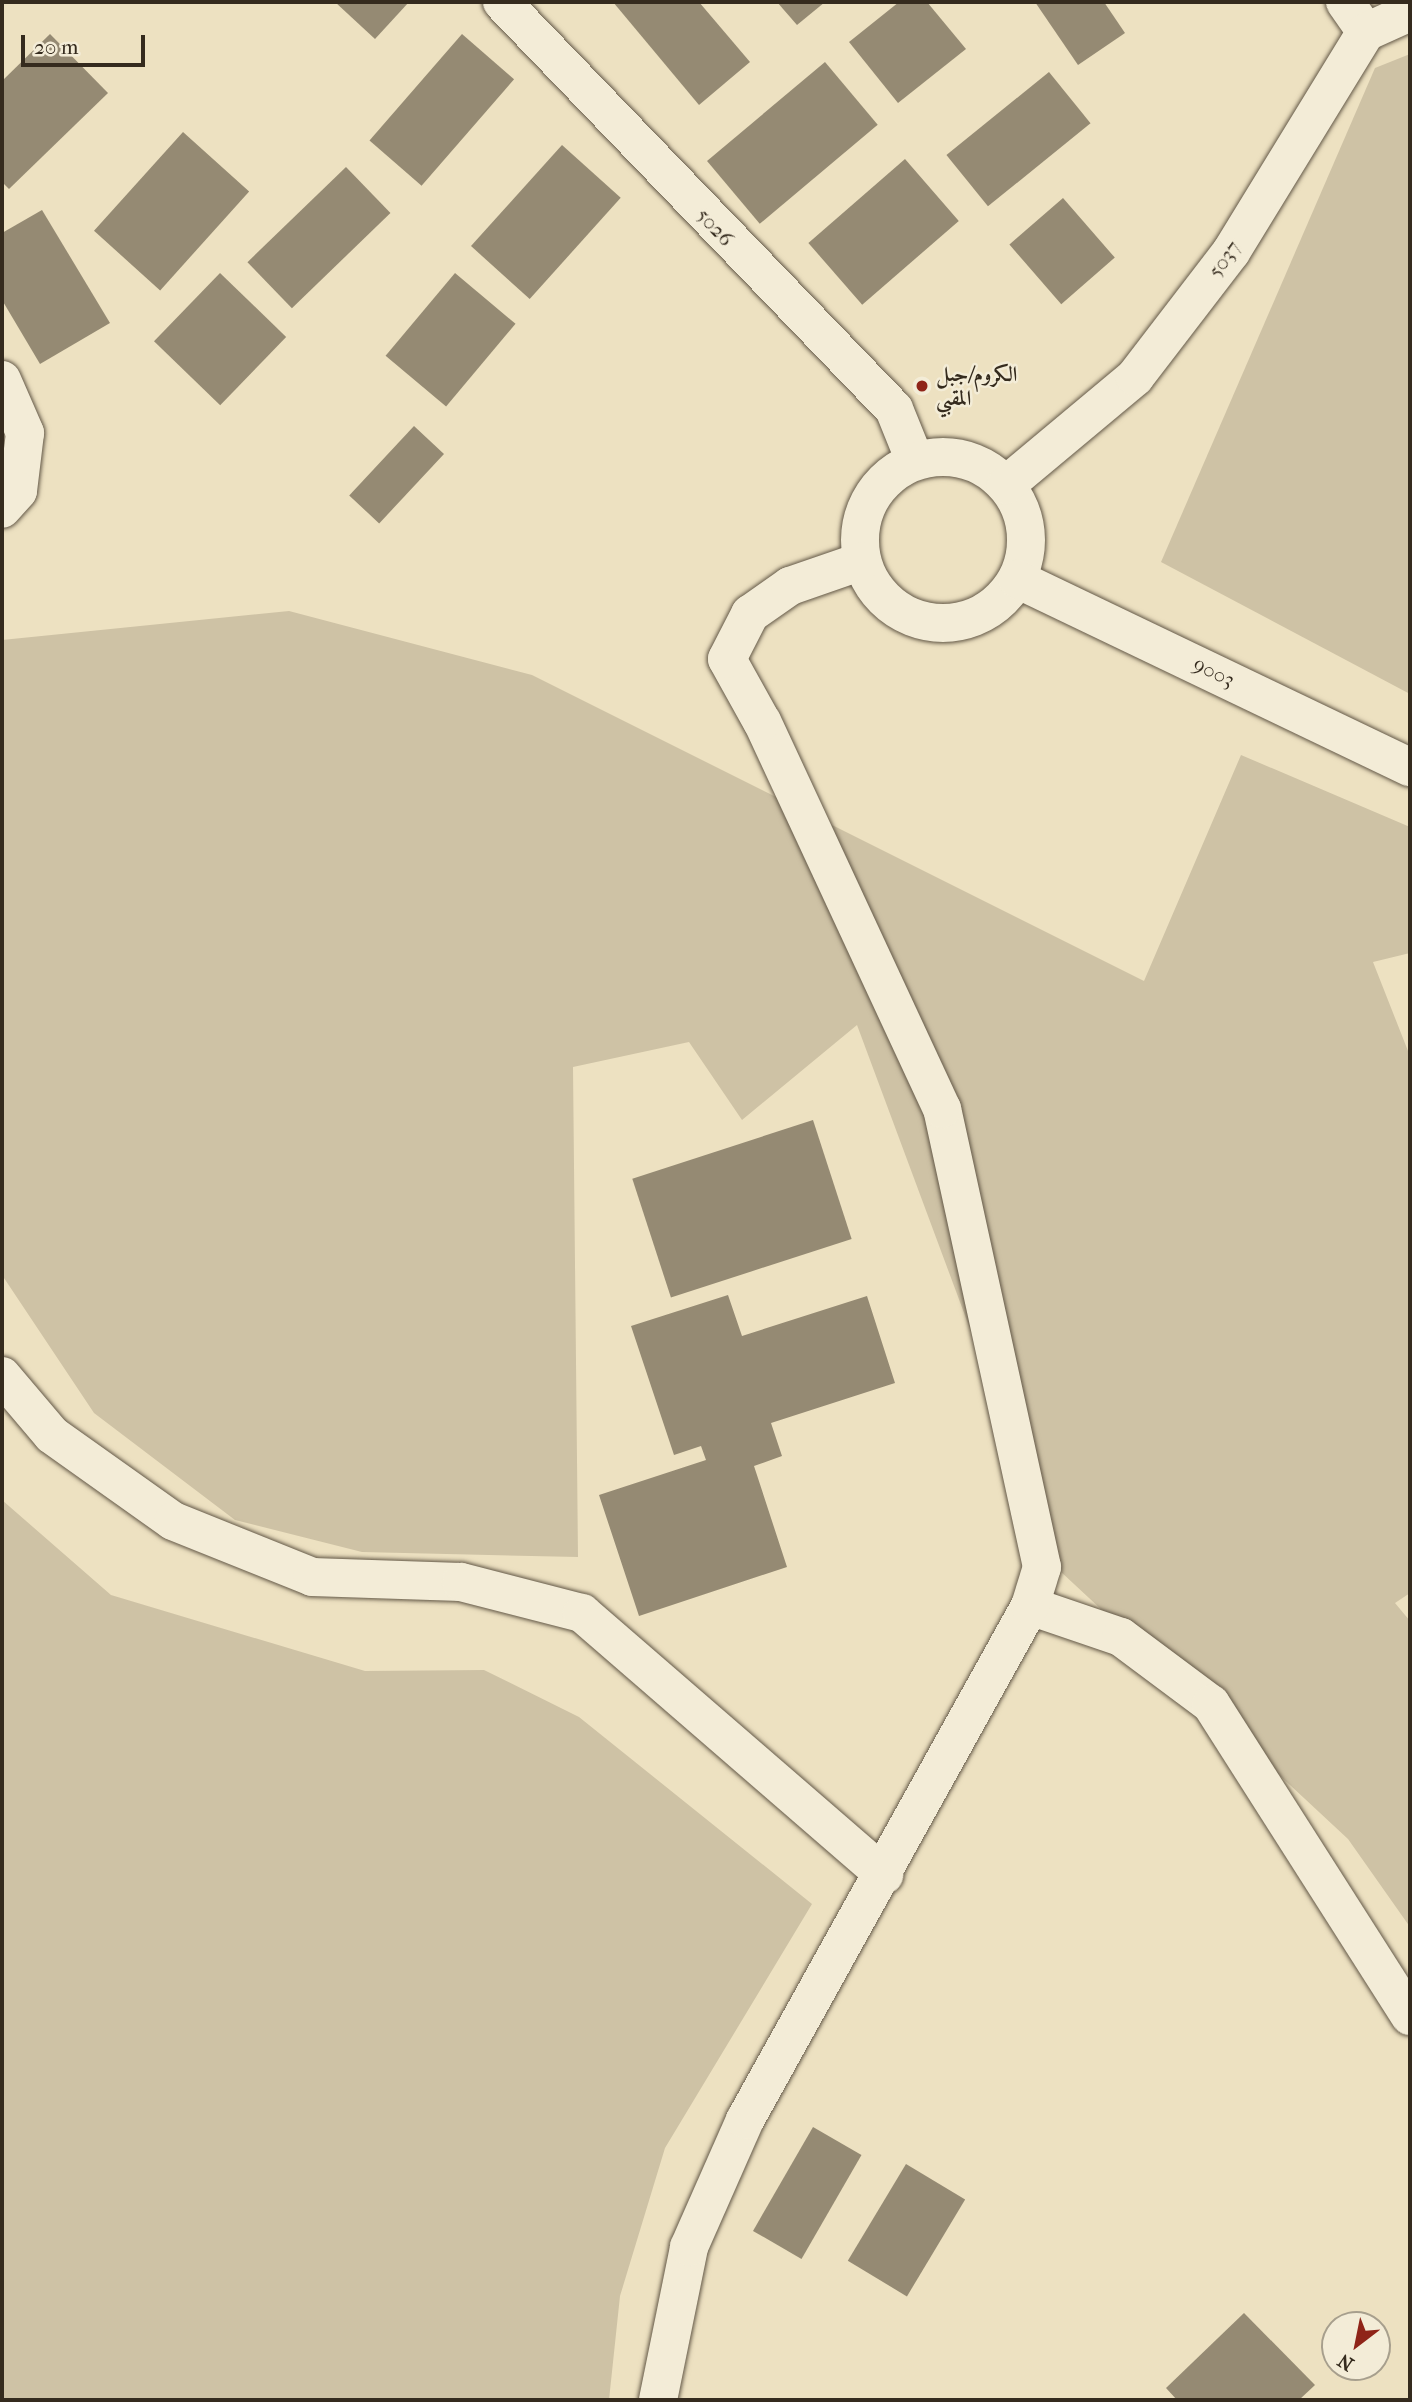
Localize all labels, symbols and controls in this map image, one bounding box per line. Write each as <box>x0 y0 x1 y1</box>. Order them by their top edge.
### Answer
scale bar <box>24 21 149 65</box>
text: 20 m <box>34 35 78 59</box>
street label: 5026 <box>691 203 739 251</box>
street label: 5037 <box>1202 236 1246 282</box>
place label: الكروم/جبل المقبي <box>936 361 1017 411</box>
marker: الكروم/جبل المقبي <box>914 378 930 394</box>
street label: 9003 <box>1189 651 1239 693</box>
north arrow <box>1321 2311 1391 2381</box>
text: N <box>1334 2349 1358 2375</box>

